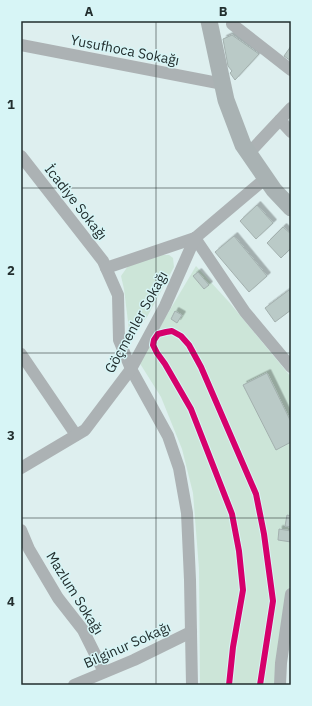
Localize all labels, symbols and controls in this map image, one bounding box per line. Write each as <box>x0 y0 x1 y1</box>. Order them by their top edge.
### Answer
text: A <box>85 3 94 20</box>
text: B <box>219 3 228 20</box>
street label: Yusufhoca Sokağı <box>69 31 181 69</box>
text: 1 <box>7 96 15 113</box>
street label: İcadiye Sokağı <box>41 160 111 244</box>
text: 2 <box>7 262 15 279</box>
street label: Göçmenler Sokağı <box>100 268 172 376</box>
text: 3 <box>7 427 15 444</box>
street label: Mazlum Sokağı <box>42 548 108 638</box>
text: 4 <box>7 593 15 610</box>
street label: Bilginur Sokağı <box>81 618 173 672</box>

